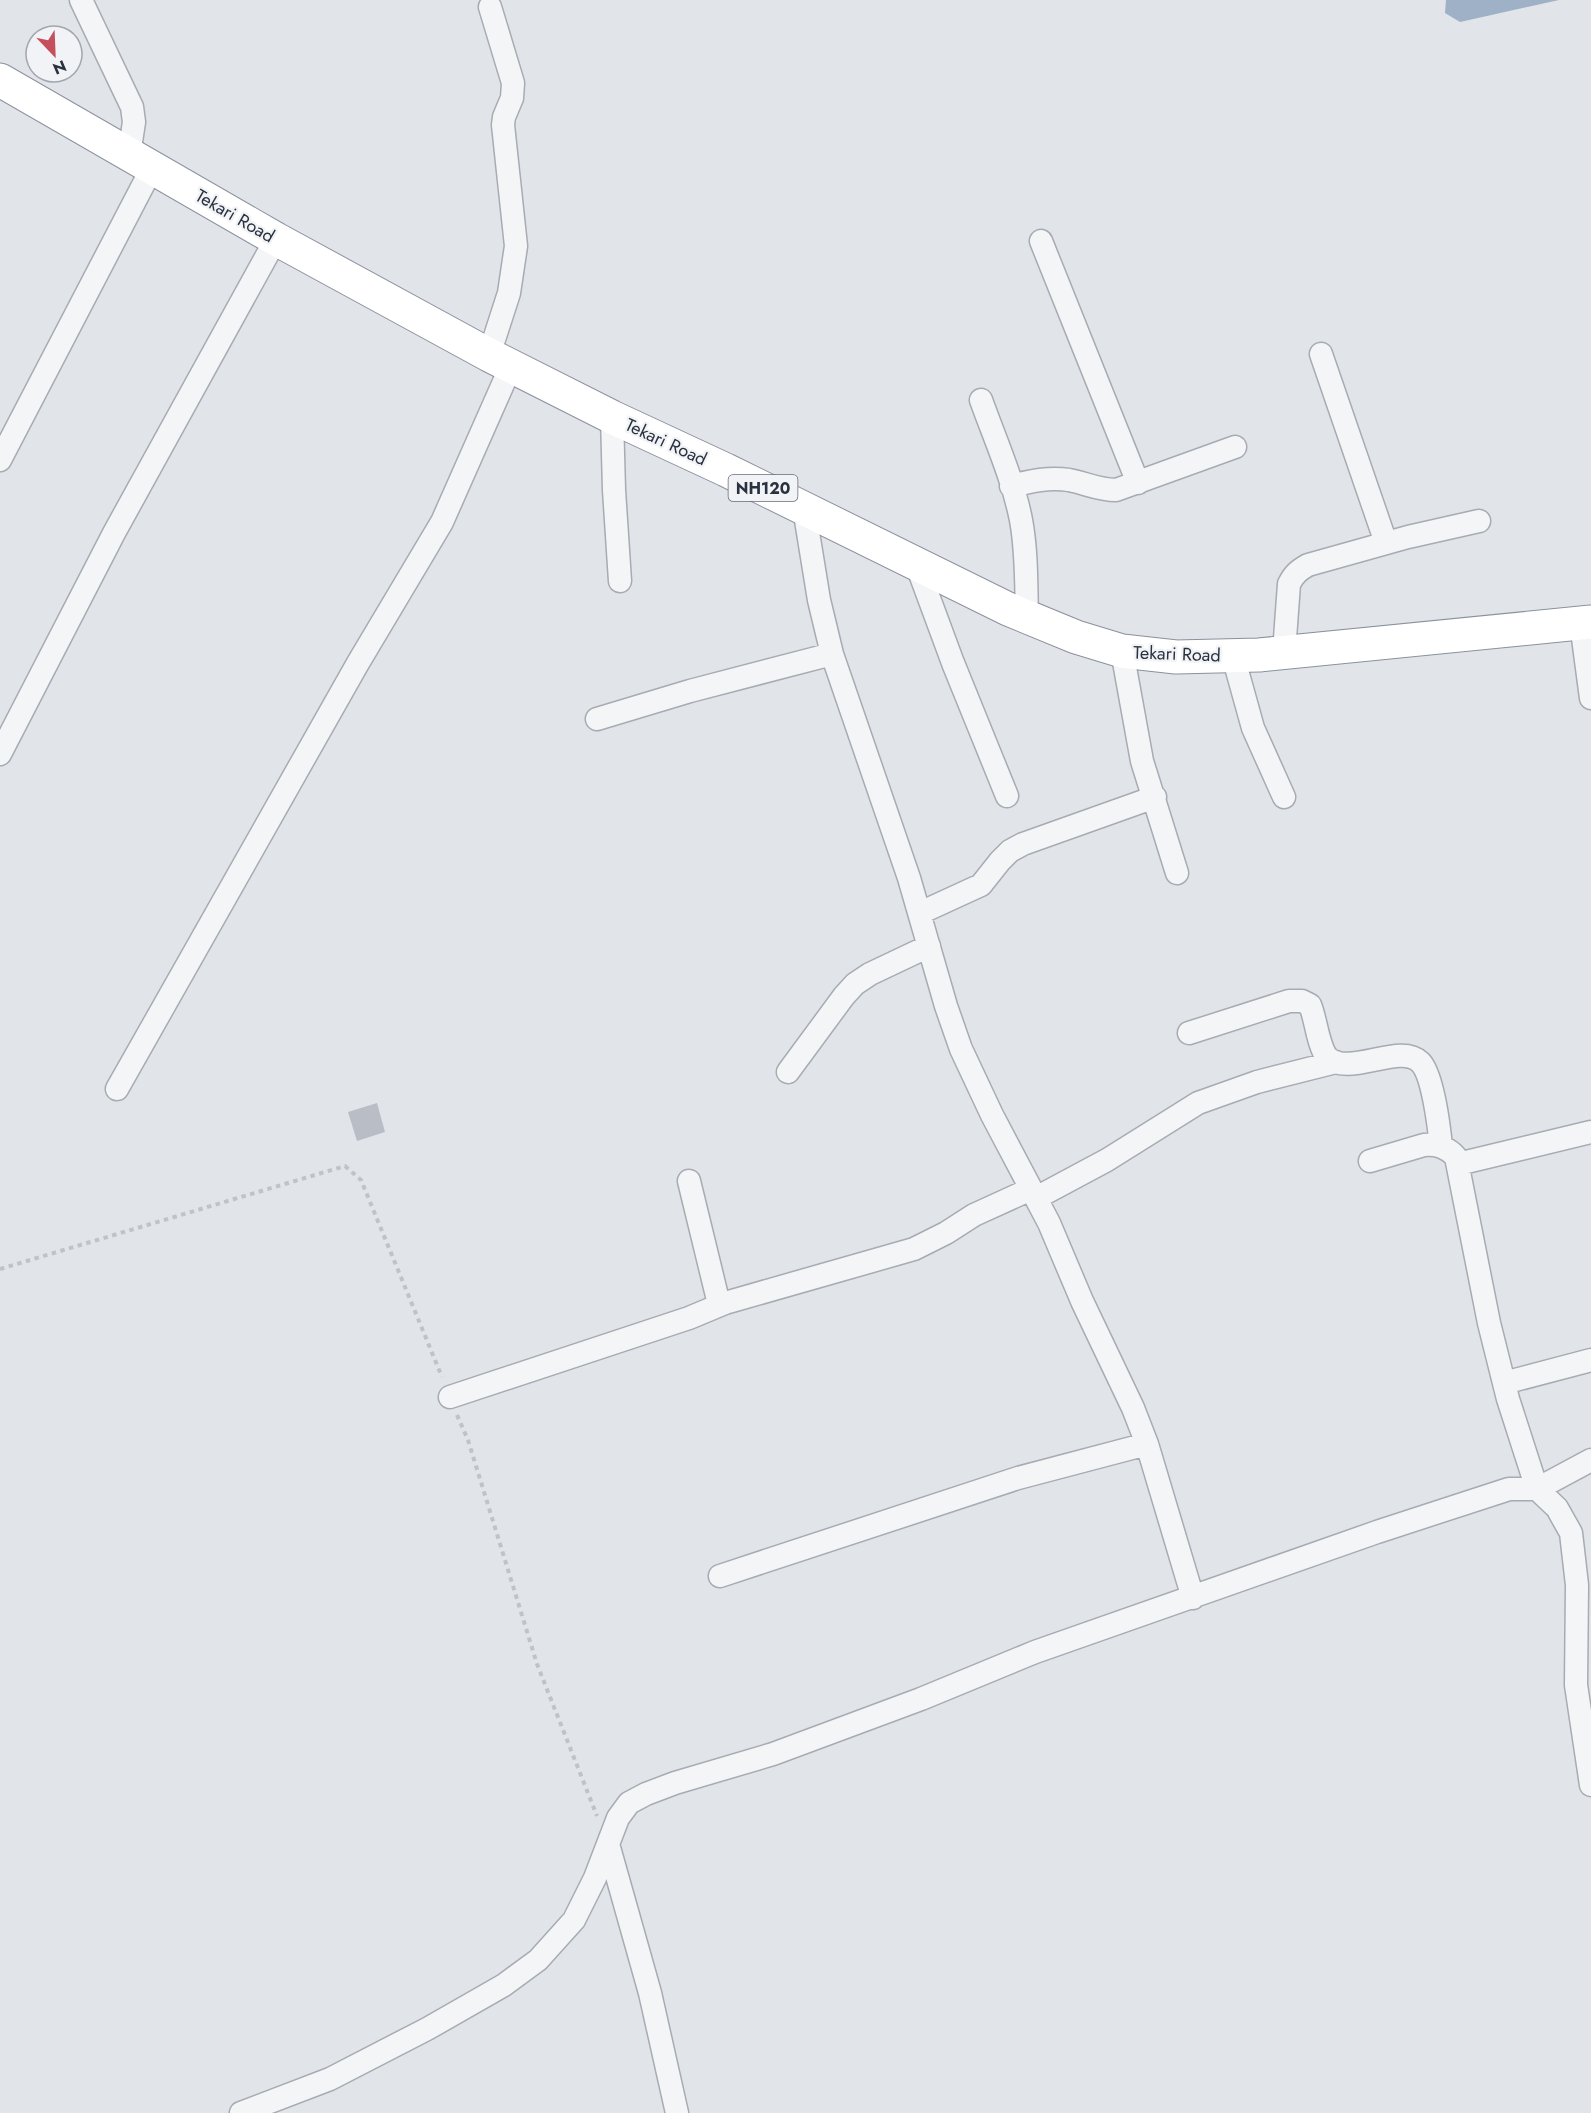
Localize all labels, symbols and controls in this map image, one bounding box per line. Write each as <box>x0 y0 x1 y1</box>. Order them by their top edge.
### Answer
north arrow <box>24 24 84 84</box>
text: N <box>49 54 70 80</box>
street label: Tekari Road <box>191 183 279 249</box>
street label: Tekari Road <box>621 412 711 472</box>
road number: NH120 <box>728 475 798 501</box>
street label: Tekari Road <box>1133 639 1221 669</box>

